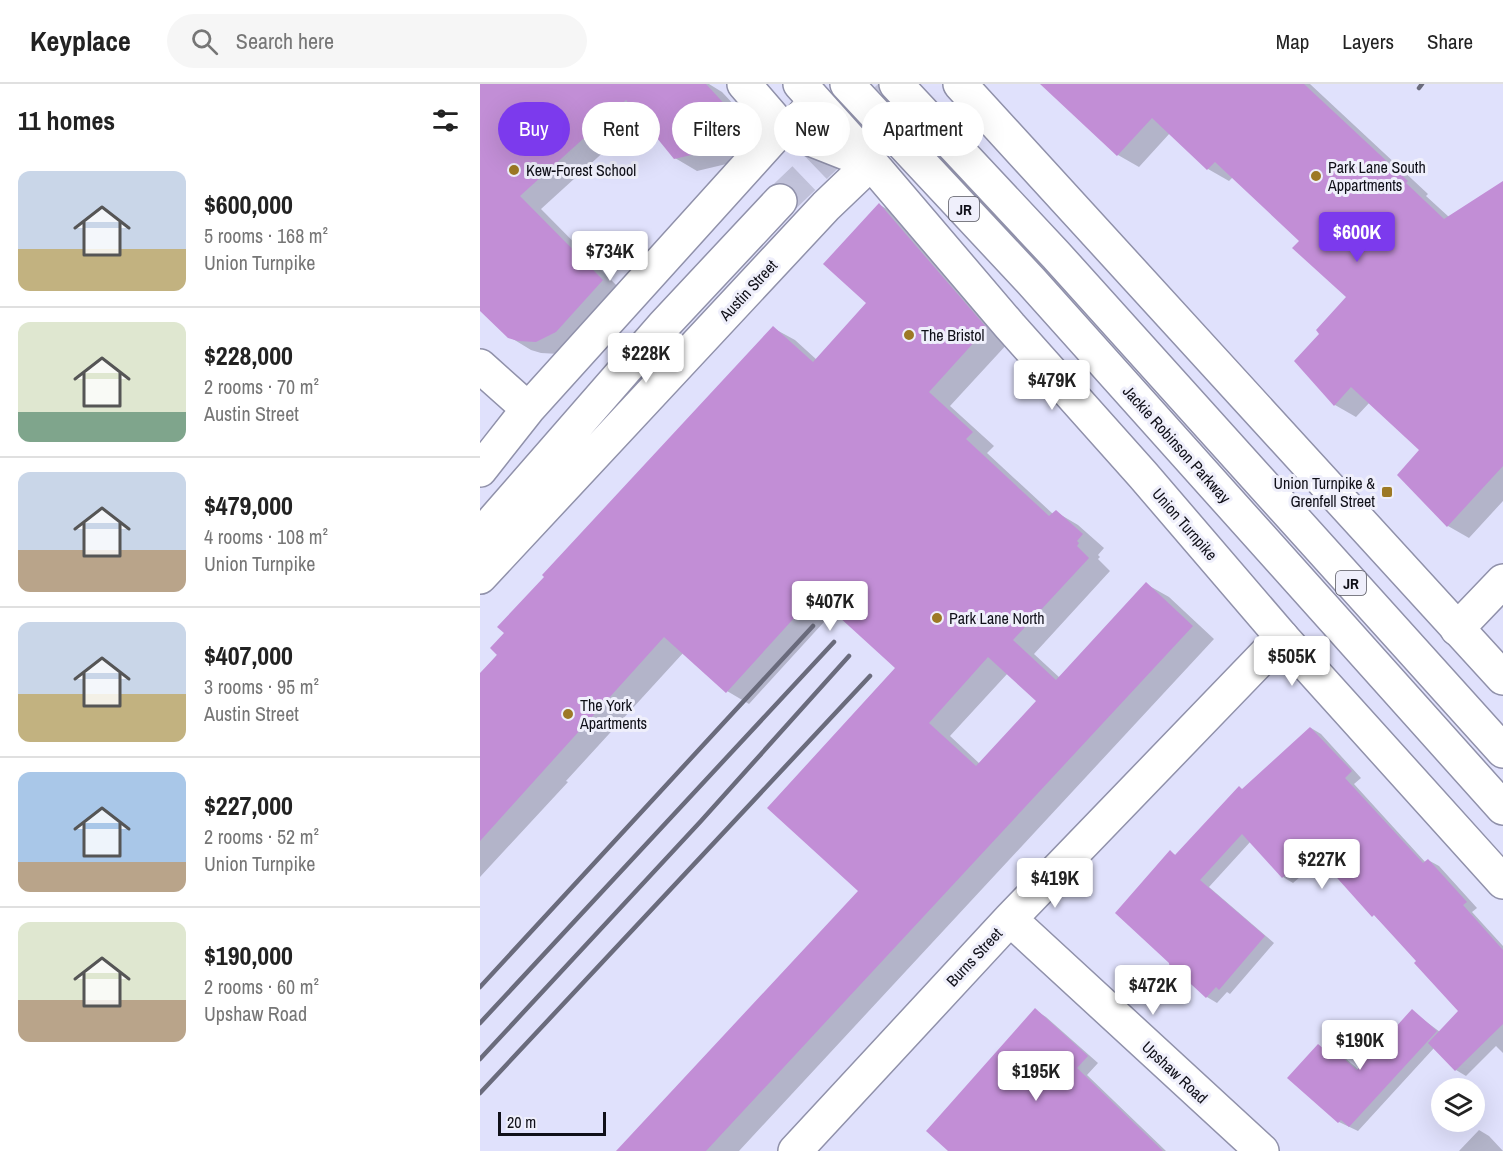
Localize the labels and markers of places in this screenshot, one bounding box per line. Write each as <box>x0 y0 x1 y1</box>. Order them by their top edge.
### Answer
place label: Park Lane South Appartments <box>1327 156 1426 196</box>
place label: Kew-Forest School <box>526 159 636 181</box>
marker: Kew-Forest School <box>507 163 521 177</box>
marker: Park Lane South Appartments <box>1309 169 1323 183</box>
pin: $600K <box>1315 212 1399 263</box>
pin: $734K <box>568 231 652 282</box>
place label: The Bristol <box>921 324 985 346</box>
marker: The Bristol <box>902 328 916 342</box>
pin: $228K <box>604 333 688 384</box>
pin: $479K <box>1010 360 1094 411</box>
place label: Union Turnpike & Grenfell Street <box>1274 472 1375 512</box>
marker: Union Turnpike & Grenfell Street <box>1380 485 1394 499</box>
pin: $407K <box>788 581 872 632</box>
place label: Park Lane North <box>949 607 1045 629</box>
marker: Park Lane North <box>930 611 944 625</box>
pin: $505K <box>1250 636 1334 687</box>
place label: The York Apartments <box>579 694 647 734</box>
marker: The York Apartments <box>561 707 575 721</box>
pin: $227K <box>1280 839 1364 890</box>
pin: $419K <box>1013 858 1097 909</box>
pin: $472K <box>1111 965 1195 1016</box>
pin: $190K <box>1318 1020 1402 1071</box>
pin: $195K <box>994 1051 1078 1102</box>

